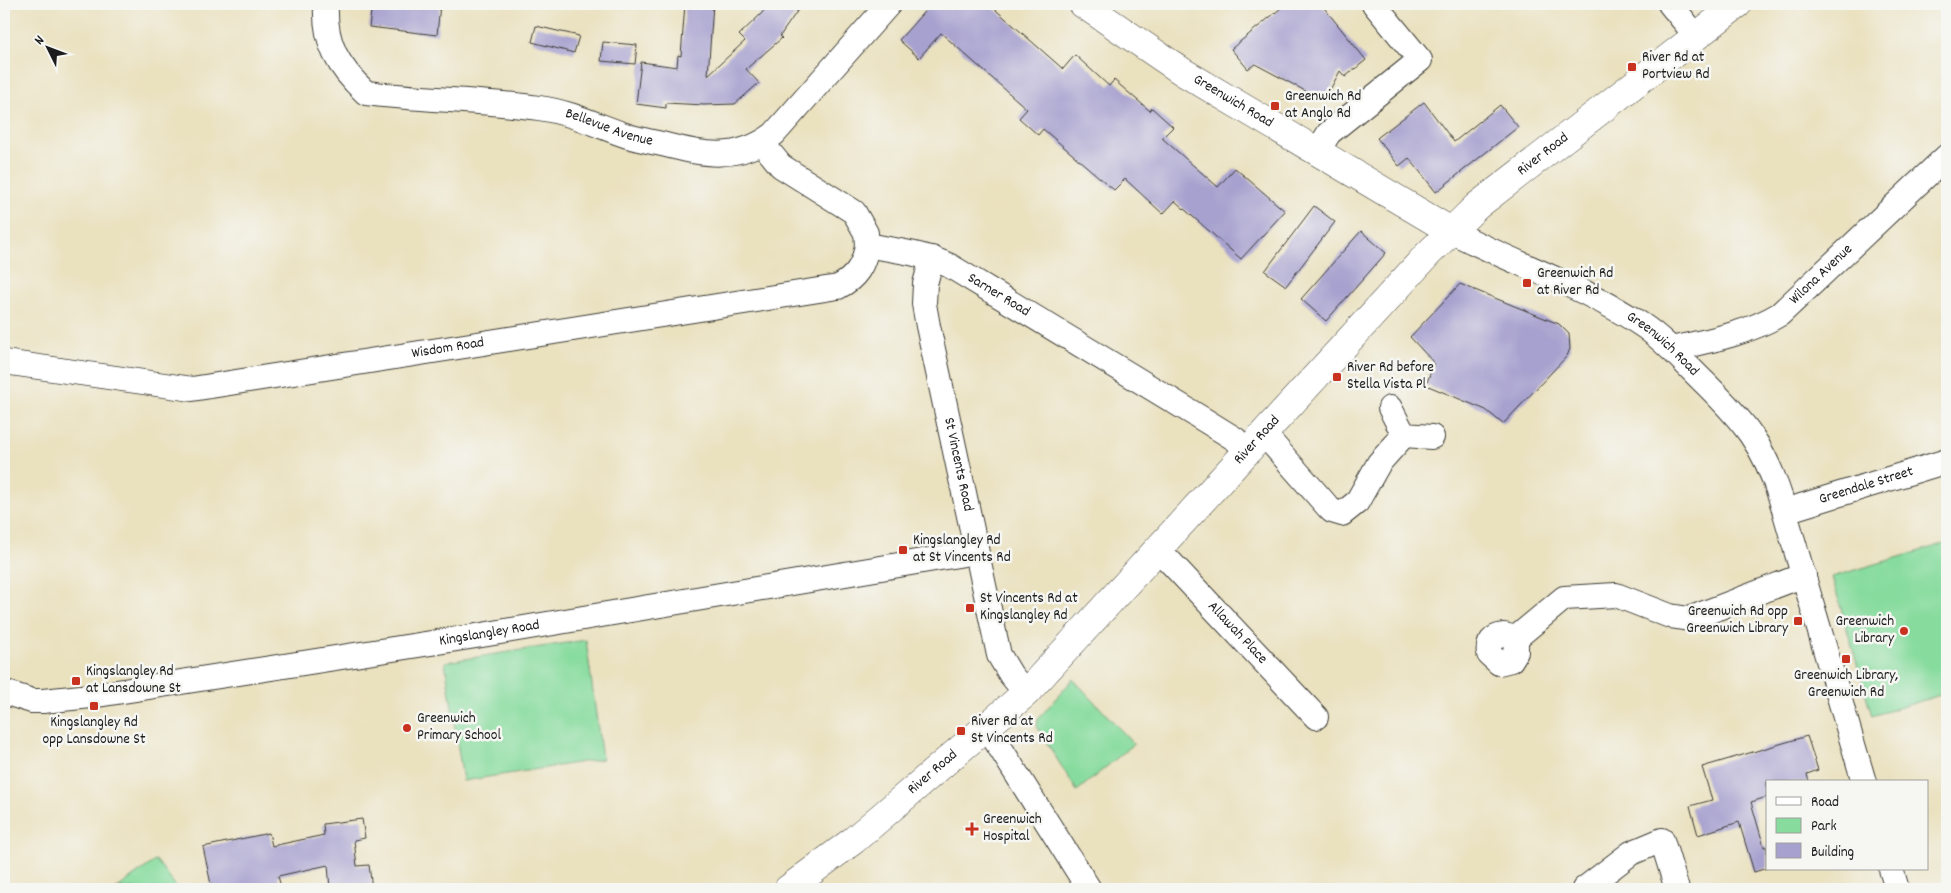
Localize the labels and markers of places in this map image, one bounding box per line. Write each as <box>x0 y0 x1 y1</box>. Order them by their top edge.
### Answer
place label: River Rd at Portview Rd <box>1642 47 1710 86</box>
marker: River Rd at Portview Rd <box>1626 61 1638 73</box>
place label: Greenwich Rd at Anglo Rd <box>1285 86 1361 125</box>
marker: Greenwich Rd at Anglo Rd <box>1269 100 1281 112</box>
place label: Greenwich Rd at River Rd <box>1537 263 1613 302</box>
marker: Greenwich Rd at River Rd <box>1521 277 1533 289</box>
place label: River Rd before Stella Vista Pl <box>1347 357 1434 396</box>
marker: River Rd before Stella Vista Pl <box>1331 371 1343 383</box>
place label: Kingslangley Rd at St Vincents Rd <box>913 530 1011 569</box>
marker: Kingslangley Rd at St Vincents Rd <box>897 544 909 556</box>
place label: St Vincents Rd at Kingslangley Rd <box>980 588 1078 627</box>
place label: Greenwich Rd opp Greenwich Library <box>1686 601 1789 640</box>
marker: St Vincents Rd at Kingslangley Rd <box>964 602 976 614</box>
place label: Greenwich Library <box>1835 611 1895 650</box>
marker: Greenwich Rd opp Greenwich Library <box>1792 615 1804 627</box>
marker: Greenwich Library <box>1898 625 1910 637</box>
marker: Greenwich Library, Greenwich Rd <box>1840 653 1852 665</box>
place label: Kingslangley Rd at Lansdowne St <box>86 661 181 700</box>
place label: Greenwich Library, Greenwich Rd <box>1794 665 1898 704</box>
marker: Kingslangley Rd at Lansdowne St <box>70 675 82 687</box>
marker: Kingslangley Rd opp Lansdowne St <box>88 700 100 712</box>
place label: Greenwich Primary School <box>417 708 501 747</box>
place label: River Rd at St Vincents Rd <box>971 711 1053 750</box>
place label: Kingslangley Rd opp Lansdowne St <box>43 712 146 751</box>
marker: Greenwich Primary School <box>401 722 413 734</box>
marker: River Rd at St Vincents Rd <box>955 725 967 737</box>
place label: Greenwich Hospital <box>983 809 1042 848</box>
marker: Greenwich Hospital <box>965 822 979 836</box>

